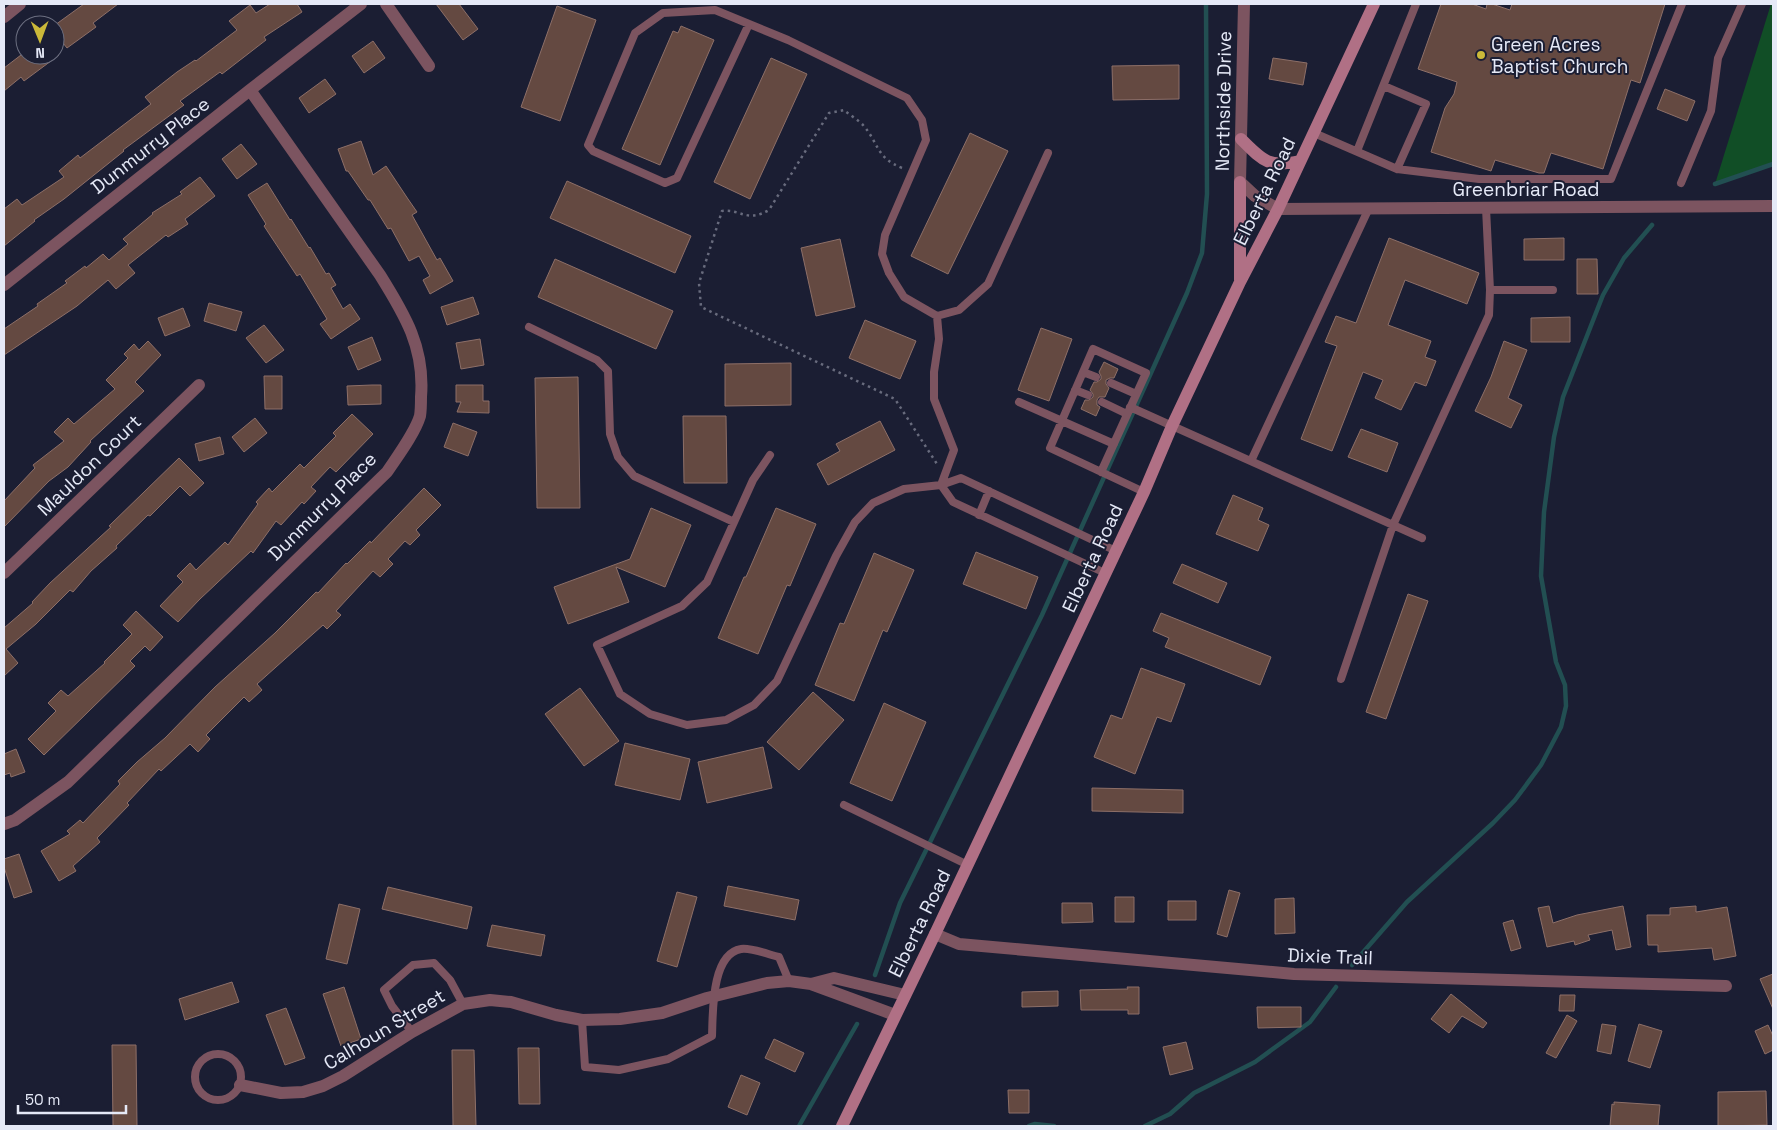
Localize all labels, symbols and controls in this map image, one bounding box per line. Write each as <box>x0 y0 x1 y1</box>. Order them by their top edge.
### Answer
north arrow <box>15 15 65 65</box>
street label: Northside Drive <box>1210 31 1237 171</box>
place label: Green Acres Baptist Church <box>1491 32 1628 79</box>
text: N <box>35 44 45 62</box>
marker: Green Acres Baptist Church <box>1475 49 1487 61</box>
street label: Dunmurry Place <box>86 91 215 200</box>
street label: Elberta Road <box>1228 133 1301 249</box>
street label: Greenbriar Road <box>1452 177 1600 202</box>
street label: Mauldon Court <box>32 409 147 521</box>
street label: Dunmurry Place <box>263 447 382 566</box>
street label: Elberta Road <box>1056 500 1129 617</box>
street label: Elberta Road <box>883 865 956 981</box>
street label: Dixie Trail <box>1287 943 1373 970</box>
street label: Calhoun Street <box>319 983 450 1076</box>
scale bar <box>18 1082 125 1114</box>
text: 50 m <box>25 1090 60 1109</box>

